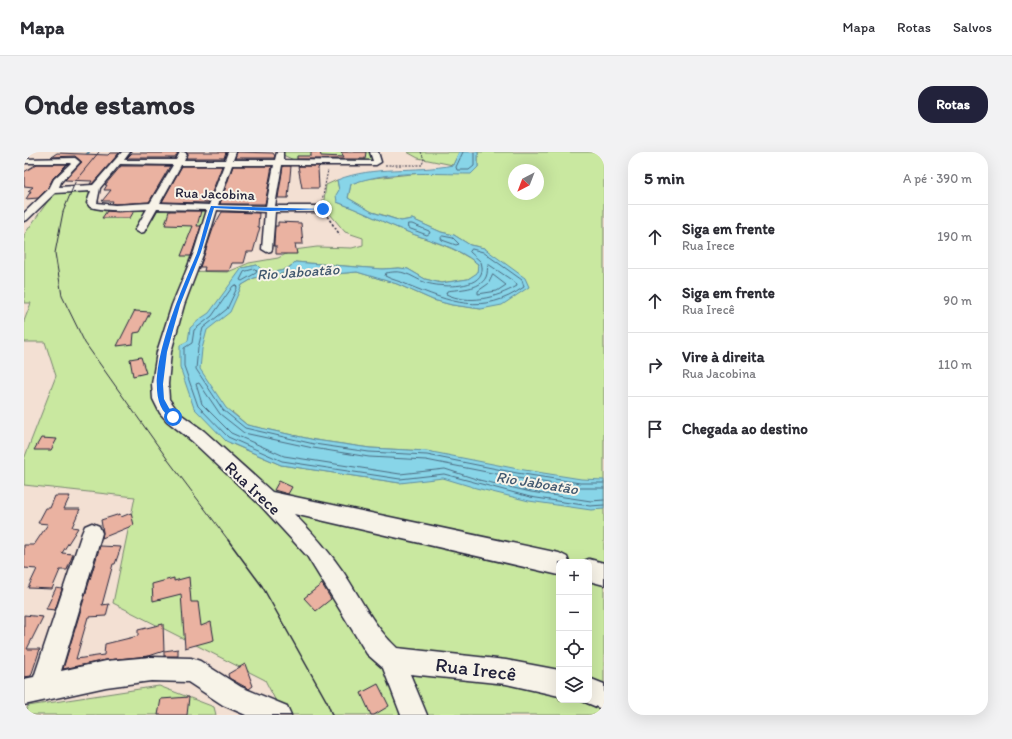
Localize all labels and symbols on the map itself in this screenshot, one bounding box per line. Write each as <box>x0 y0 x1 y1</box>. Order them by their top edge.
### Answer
north arrow <box>508 164 544 200</box>
street label: Rua Jacobina <box>175 184 256 204</box>
route end <box>314 200 332 218</box>
water label: Rio Jaboatão <box>256 260 340 284</box>
route start <box>164 408 182 426</box>
street label: Rua Irece <box>221 457 285 519</box>
water label: Rio Jaboatão <box>495 468 580 498</box>
street label: Rua Irecê <box>434 652 518 686</box>

